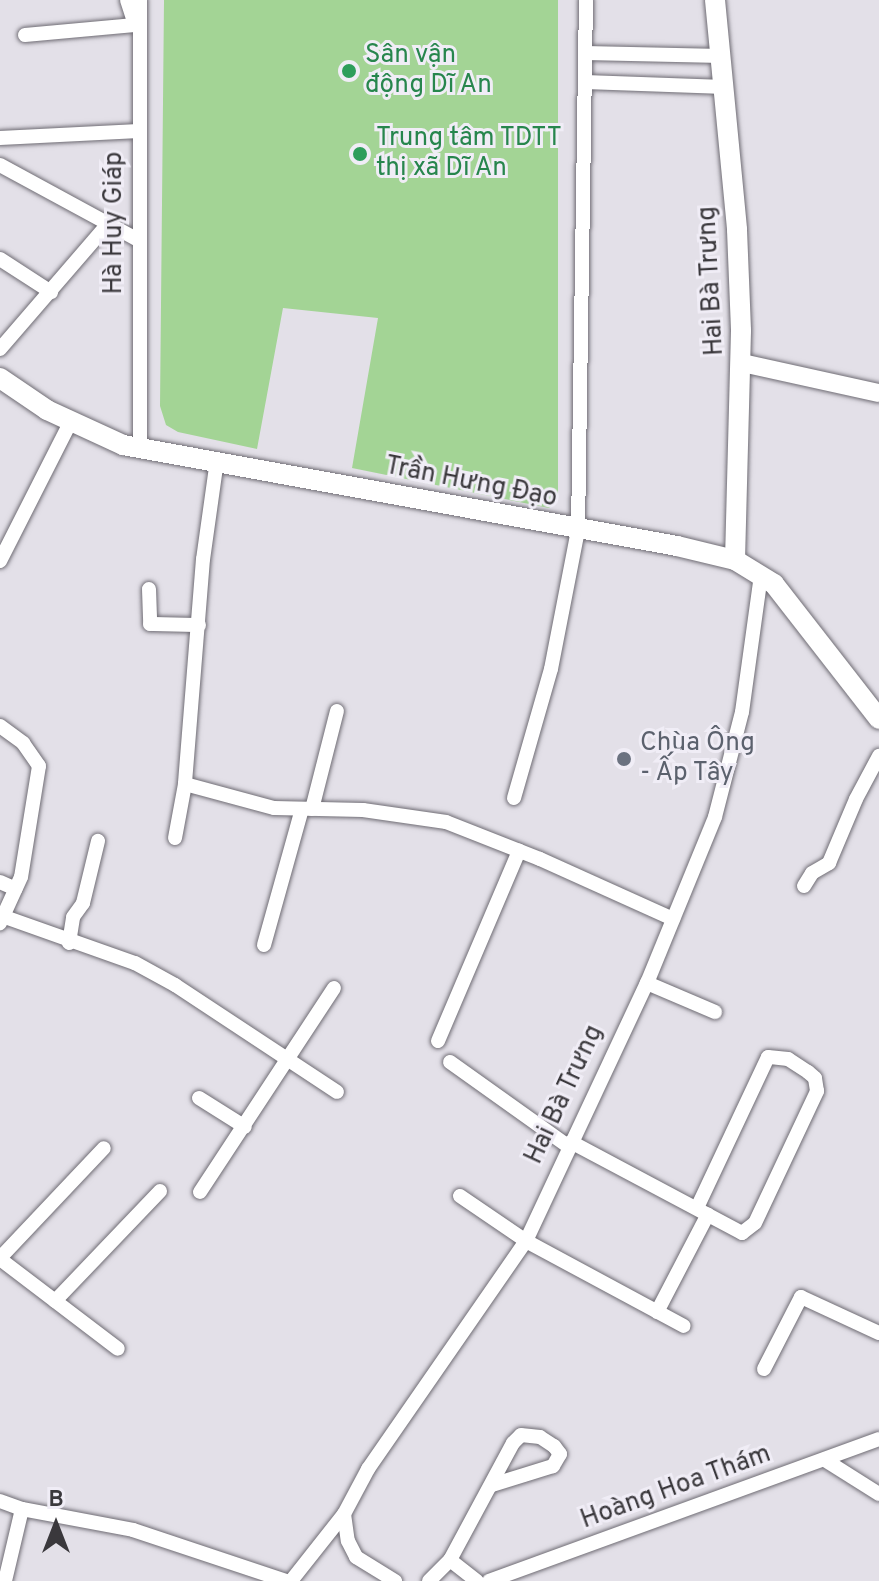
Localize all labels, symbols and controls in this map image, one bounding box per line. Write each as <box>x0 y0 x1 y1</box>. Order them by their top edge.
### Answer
place label: Sân vận động Dĩ An <box>365 40 493 102</box>
marker: Sân vận động Dĩ An <box>340 62 358 80</box>
place label: Trung tâm TDTT thị xã Dĩ An <box>376 123 563 184</box>
marker: Trung tâm TDTT thị xã Dĩ An <box>351 145 369 163</box>
street label: Hà Huy Giáp <box>99 151 131 295</box>
street label: Hai Bà Trưng <box>692 205 732 357</box>
street label: Trần Hưng Đạo <box>382 451 560 515</box>
place label: Chùa Ông - Ấp Tây <box>640 728 755 790</box>
marker: Chùa Ông - Ấp Tây <box>615 750 633 768</box>
street label: Hai Bà Trưng <box>519 1020 611 1170</box>
street label: Hoàng Hoa Thám <box>576 1439 776 1537</box>
north arrow <box>16 1485 96 1565</box>
text: B <box>48 1487 64 1514</box>

